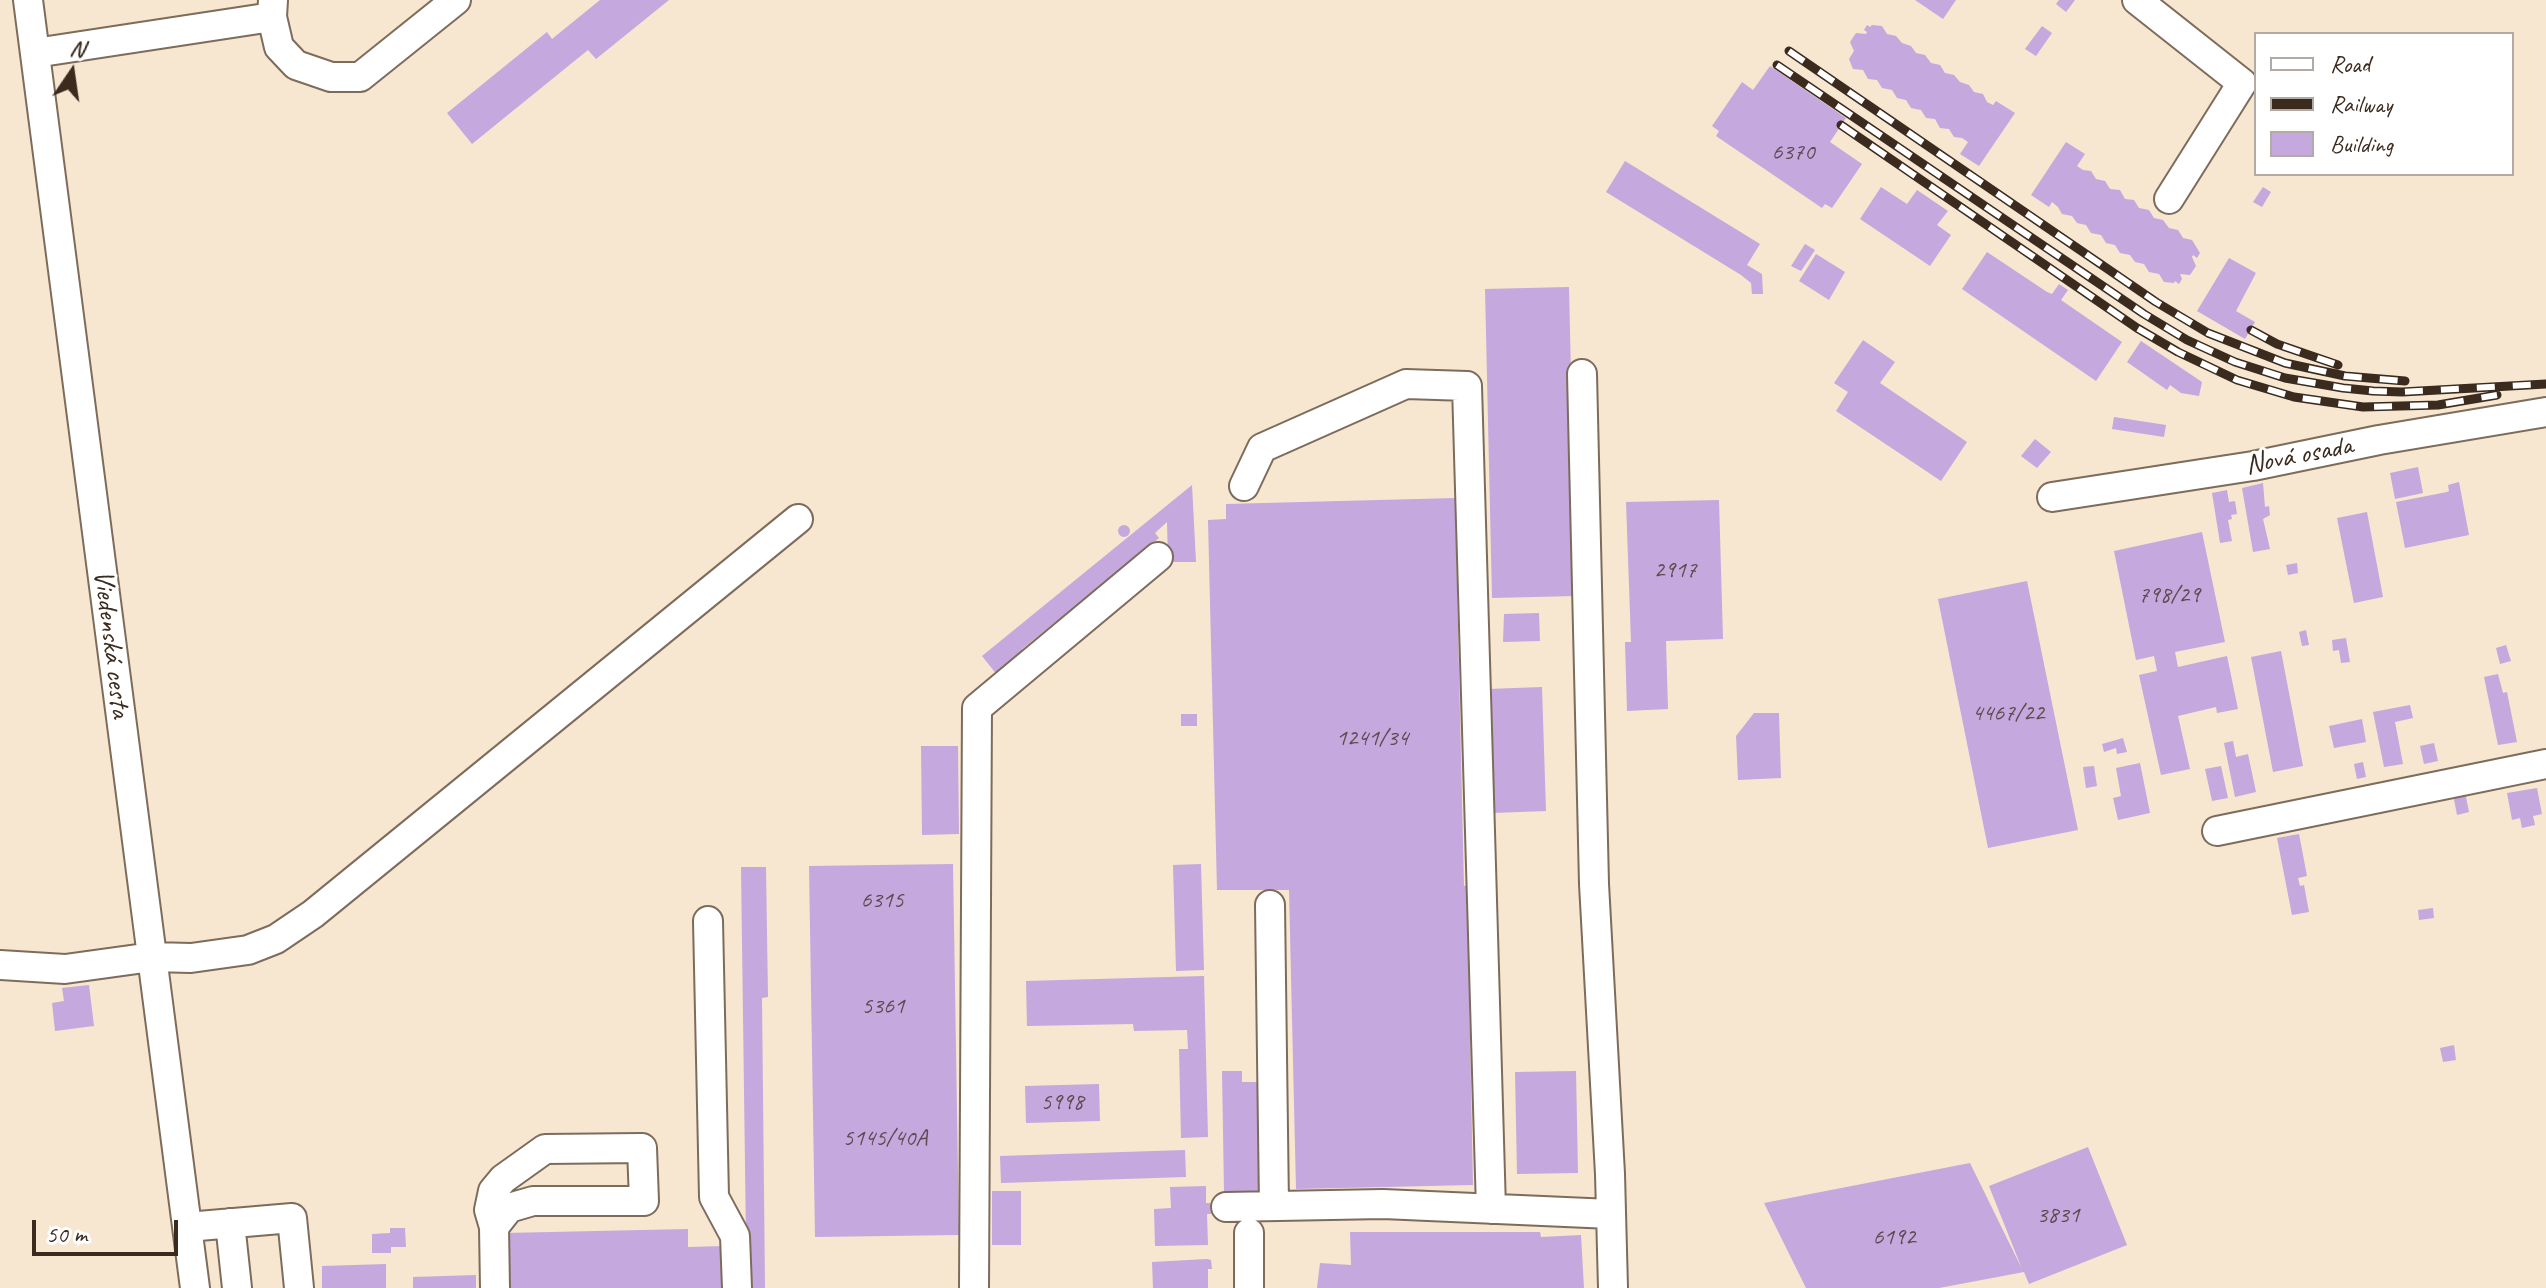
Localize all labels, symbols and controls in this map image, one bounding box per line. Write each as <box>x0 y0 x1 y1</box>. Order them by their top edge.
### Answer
north arrow <box>32 32 112 112</box>
legend <box>2254 32 2514 176</box>
text: N <box>68 33 87 64</box>
text: Road <box>2330 49 2370 79</box>
text: Railway <box>2330 89 2392 119</box>
text: Building <box>2330 129 2393 159</box>
house number: 6370 <box>1771 139 1815 167</box>
street label: Nová osada <box>2243 429 2355 483</box>
house number: 2917 <box>1653 557 1697 585</box>
street label: Viedenská cesta <box>85 568 137 720</box>
house number: 798/29 <box>2138 582 2200 610</box>
house number: 4467/22 <box>1972 700 2044 728</box>
house number: 1241/34 <box>1336 725 1408 753</box>
house number: 6315 <box>860 887 904 915</box>
house number: 5361 <box>861 993 905 1021</box>
house number: 5998 <box>1040 1089 1084 1117</box>
house number: 5145/40A <box>843 1125 927 1153</box>
house number: 3831 <box>2036 1202 2080 1230</box>
scale bar <box>36 1204 182 1254</box>
text: 50 m <box>46 1219 87 1249</box>
house number: 6192 <box>1872 1224 1916 1252</box>

